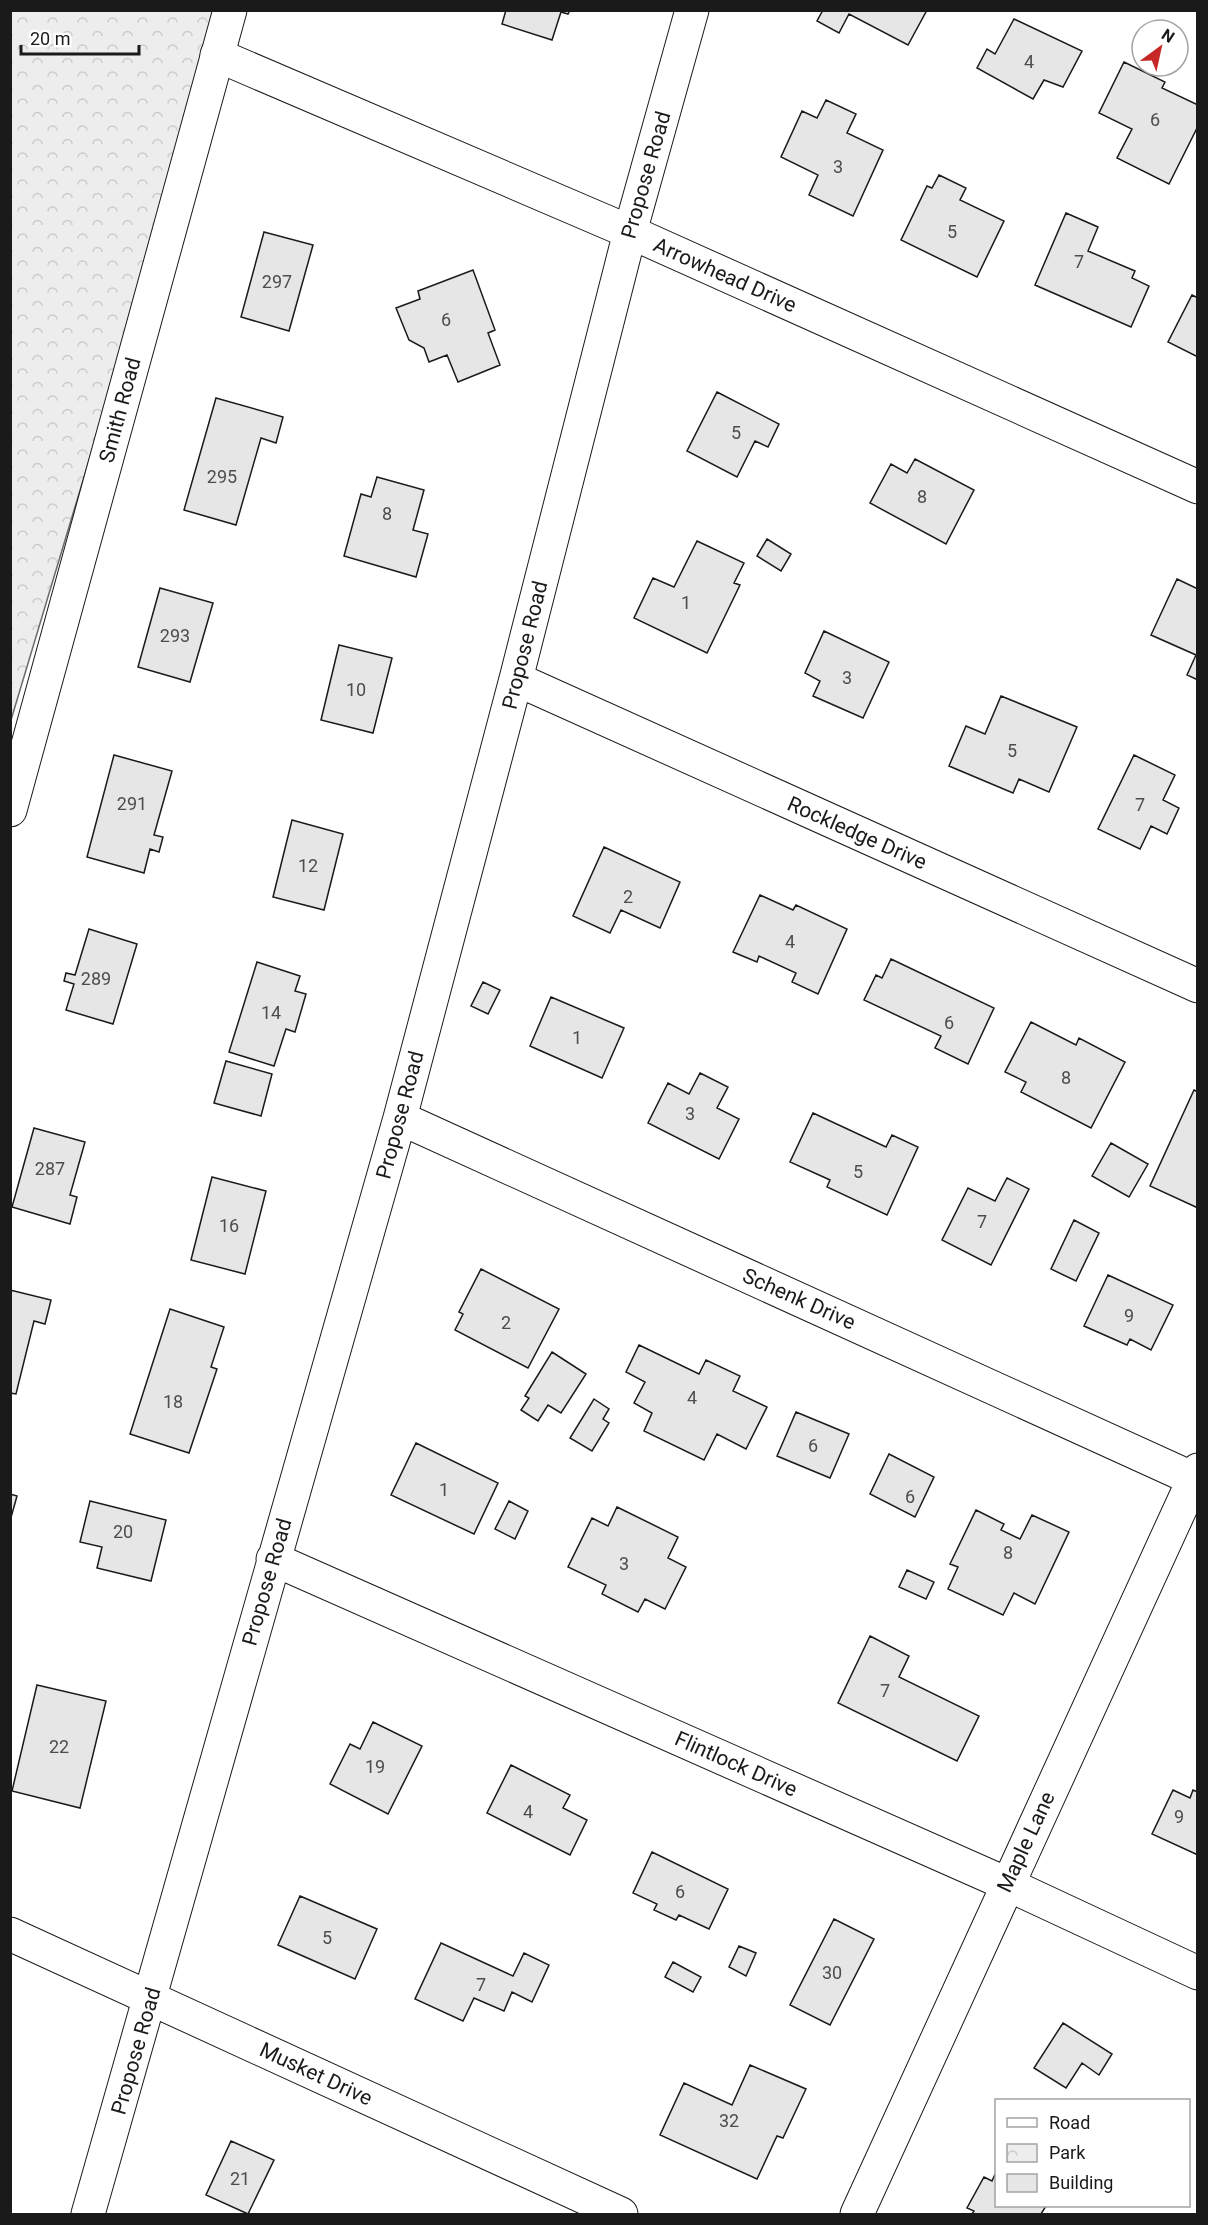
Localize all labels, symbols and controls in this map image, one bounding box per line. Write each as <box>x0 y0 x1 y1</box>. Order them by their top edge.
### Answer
scale bar <box>21 18 140 56</box>
north arrow <box>1130 18 1190 78</box>
text: N <box>1158 25 1178 47</box>
text: 20 m <box>30 28 70 49</box>
house number: 4 <box>1024 51 1034 72</box>
street label: Propose Road <box>616 109 676 241</box>
house number: 6 <box>1150 109 1160 130</box>
house number: 3 <box>833 156 843 177</box>
house number: 5 <box>947 221 957 242</box>
street label: Arrowhead Drive <box>650 233 800 317</box>
house number: 7 <box>1074 251 1084 272</box>
house number: 297 <box>262 271 292 292</box>
house number: 6 <box>441 309 451 330</box>
street label: Smith Road <box>94 355 146 465</box>
house number: 5 <box>731 422 741 443</box>
house number: 295 <box>207 466 237 487</box>
house number: 8 <box>917 486 927 507</box>
house number: 8 <box>382 503 392 524</box>
street label: Propose Road <box>497 578 553 712</box>
house number: 1 <box>681 592 691 613</box>
house number: 293 <box>160 625 190 646</box>
house number: 3 <box>842 667 852 688</box>
house number: 10 <box>346 679 366 700</box>
house number: 5 <box>1007 740 1017 761</box>
street label: Rockledge Drive <box>784 792 930 874</box>
house number: 291 <box>117 793 147 814</box>
house number: 7 <box>1135 794 1145 815</box>
house number: 12 <box>298 855 318 876</box>
house number: 2 <box>623 886 633 907</box>
house number: 4 <box>785 931 795 952</box>
house number: 289 <box>81 968 111 989</box>
house number: 14 <box>261 1002 281 1023</box>
house number: 6 <box>944 1012 954 1033</box>
house number: 1 <box>572 1027 582 1048</box>
street label: Propose Road <box>371 1048 429 1182</box>
house number: 8 <box>1061 1067 1071 1088</box>
house number: 3 <box>685 1103 695 1124</box>
house number: 287 <box>35 1158 65 1179</box>
house number: 5 <box>853 1161 863 1182</box>
house number: 7 <box>977 1211 987 1232</box>
house number: 16 <box>219 1215 239 1236</box>
street label: Schenk Drive <box>739 1263 859 1335</box>
house number: 9 <box>1124 1305 1134 1326</box>
house number: 2 <box>501 1312 511 1333</box>
house number: 4 <box>687 1387 697 1408</box>
house number: 18 <box>163 1391 183 1412</box>
house number: 6 <box>808 1435 818 1456</box>
house number: 1 <box>439 1479 449 1500</box>
house number: 6 <box>905 1486 915 1507</box>
street label: Propose Road <box>237 1516 297 1648</box>
house number: 20 <box>113 1521 133 1542</box>
house number: 8 <box>1003 1542 1013 1563</box>
house number: 3 <box>619 1553 629 1574</box>
house number: 7 <box>880 1680 890 1701</box>
street label: Flintlock Drive <box>671 1726 801 1802</box>
house number: 22 <box>49 1736 69 1757</box>
house number: 19 <box>365 1756 385 1777</box>
street label: Maple Lane <box>992 1788 1060 1896</box>
house number: 4 <box>523 1801 533 1822</box>
house number: 9 <box>1174 1806 1184 1827</box>
house number: 6 <box>675 1881 685 1902</box>
house number: 5 <box>322 1927 332 1948</box>
house number: 30 <box>822 1962 842 1983</box>
house number: 7 <box>476 1974 486 1995</box>
street label: Propose Road <box>106 1985 166 2117</box>
street label: Musket Drive <box>256 2037 376 2111</box>
legend <box>995 2099 1190 2207</box>
house number: 32 <box>719 2110 739 2131</box>
text: Road <box>1049 2112 1090 2133</box>
text: Park <box>1049 2142 1086 2163</box>
house number: 21 <box>230 2168 250 2189</box>
text: Building <box>1049 2172 1113 2193</box>

